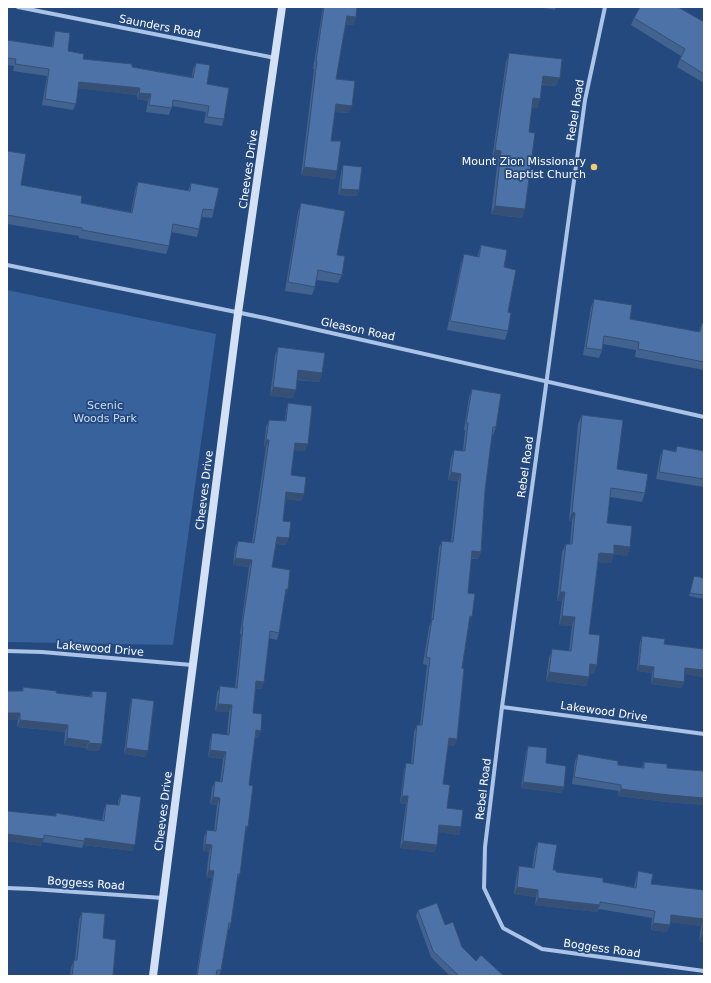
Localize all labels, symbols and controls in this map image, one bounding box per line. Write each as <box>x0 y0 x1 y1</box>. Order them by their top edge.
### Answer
street label: Saunders Road <box>118 12 202 41</box>
street label: Rebel Road <box>564 79 587 142</box>
street label: Cheeves Drive <box>236 128 261 210</box>
place label: Mount Zion Missionary Baptist Church <box>462 155 586 181</box>
marker: Mount Zion Missionary Baptist Church <box>589 162 599 172</box>
street label: Gleason Road <box>320 315 396 344</box>
park label: Scenic Woods Park <box>73 399 137 425</box>
street label: Rebel Road <box>515 436 536 499</box>
street label: Cheeves Drive <box>193 449 216 531</box>
street label: Lakewood Drive <box>56 638 145 659</box>
street label: Lakewood Drive <box>560 699 649 724</box>
street label: Rebel Road <box>473 758 494 821</box>
street label: Cheeves Drive <box>152 770 175 852</box>
street label: Boggess Road <box>47 874 125 893</box>
street label: Boggess Road <box>563 937 641 960</box>

